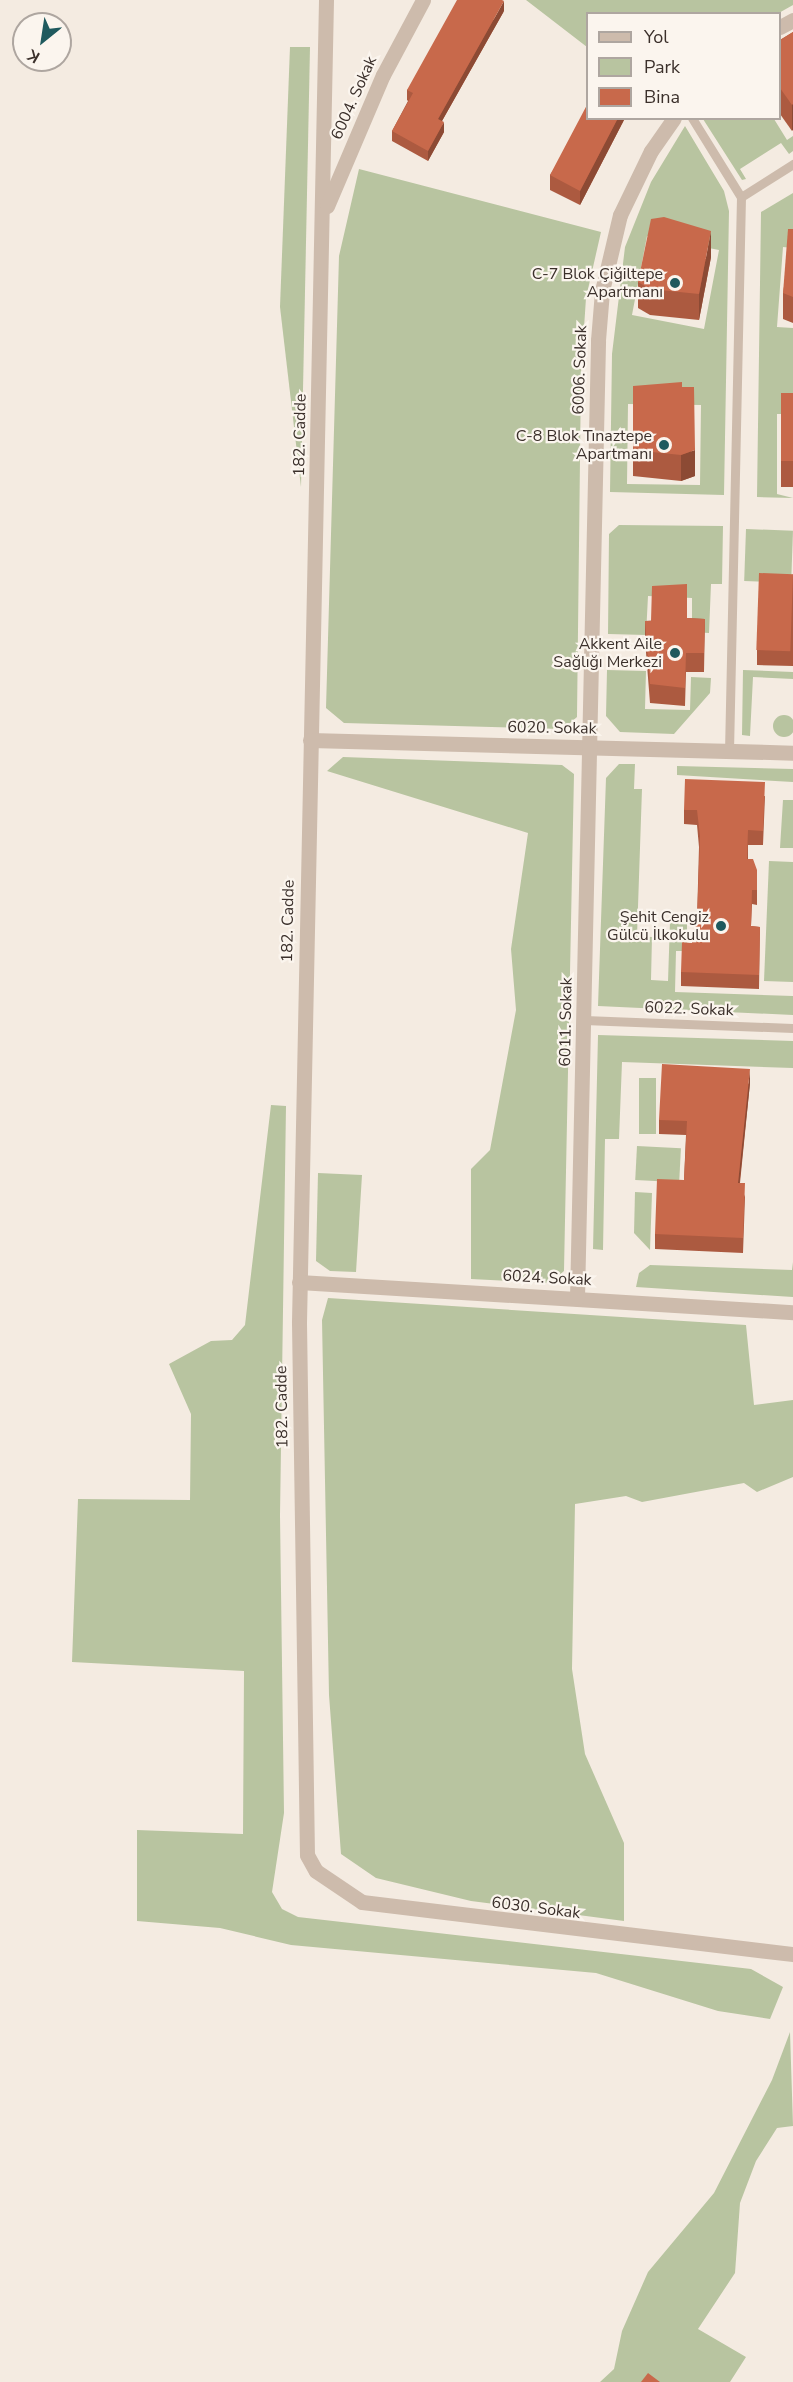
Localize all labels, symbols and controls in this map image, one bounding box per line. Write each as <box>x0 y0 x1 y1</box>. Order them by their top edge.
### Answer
north arrow <box>12 12 72 72</box>
legend <box>586 12 781 120</box>
text: Yol <box>644 25 669 49</box>
text: K <box>24 44 44 68</box>
street label: 6004. Sokak <box>327 53 381 143</box>
text: Park <box>644 55 680 79</box>
text: Bina <box>644 85 680 109</box>
place label: C-7 Blok Çiğiltepe Apartmanı <box>532 264 663 302</box>
marker: C-7 Blok Çiğiltepe Apartmanı <box>668 276 682 290</box>
street label: 6006. Sokak <box>569 325 591 415</box>
street label: 182. Cadde <box>290 393 310 477</box>
place label: C-8 Blok Tınaztepe Apartmanı <box>516 426 652 464</box>
marker: C-8 Blok Tınaztepe Apartmanı <box>657 438 671 452</box>
place label: Akkent Aile Sağlığı Merkezi <box>553 634 662 672</box>
marker: Akkent Aile Sağlığı Merkezi <box>666 644 684 662</box>
street label: 6020. Sokak <box>507 718 597 738</box>
street label: 182. Cadde <box>278 879 298 963</box>
place label: Şehit Cengiz Gülcü İlkokulu <box>607 907 709 945</box>
marker: Şehit Cengiz Gülcü İlkokulu <box>714 919 728 933</box>
street label: 6011. Sokak <box>556 977 576 1067</box>
street label: 6022. Sokak <box>644 998 734 1020</box>
street label: 6024. Sokak <box>502 1266 592 1290</box>
street label: 182. Cadde <box>272 1365 292 1449</box>
street label: 6030. Sokak <box>491 1893 581 1923</box>

